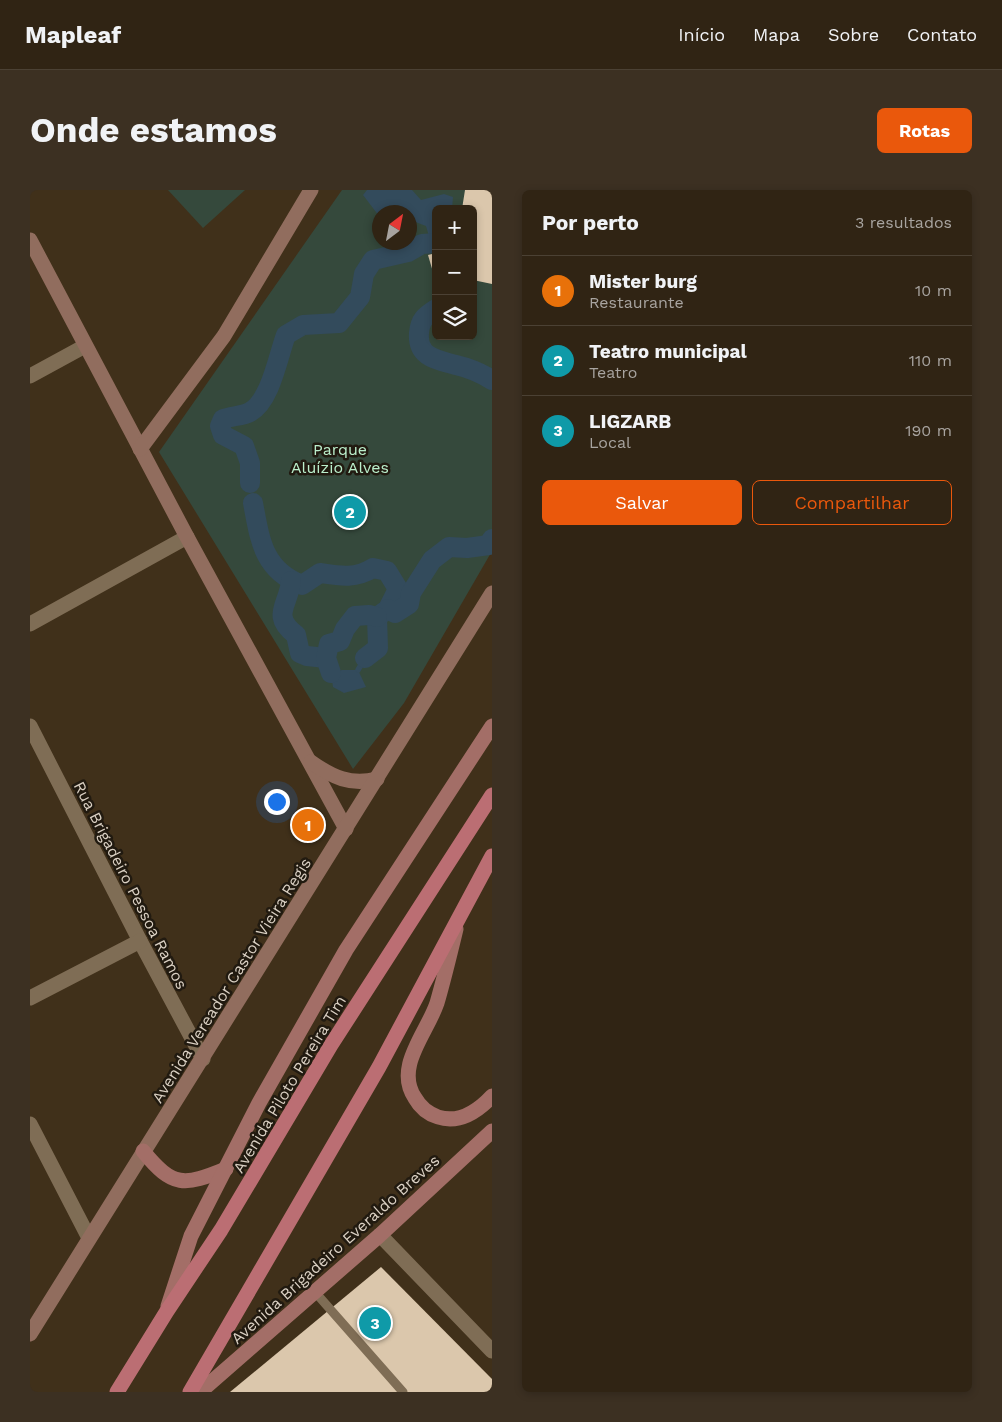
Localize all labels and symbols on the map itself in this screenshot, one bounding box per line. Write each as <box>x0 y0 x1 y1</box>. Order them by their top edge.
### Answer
north arrow <box>372 205 417 250</box>
park label: Parque Aluízio Alves <box>291 440 389 477</box>
pin: 2 <box>334 493 366 531</box>
street label: Rua Brigadeiro Pessoa Ramos <box>70 778 191 992</box>
your location <box>264 789 290 815</box>
pin: 1 <box>292 806 324 844</box>
street label: Avenida Vereador Castor Vieira Regis <box>148 854 315 1106</box>
street label: Avenida Piloto Pereira Tim <box>229 992 350 1176</box>
street label: Avenida Brigadeiro Everaldo Breves <box>227 1151 443 1348</box>
pin: 3 <box>359 1304 391 1342</box>

